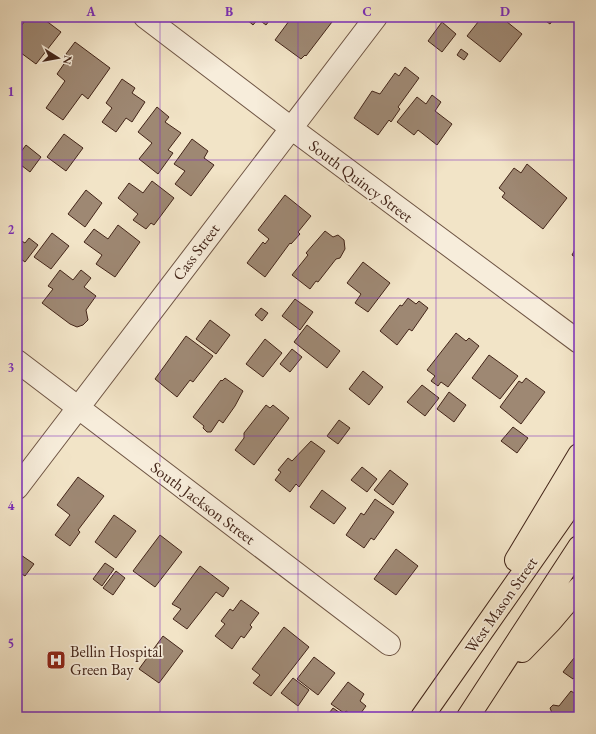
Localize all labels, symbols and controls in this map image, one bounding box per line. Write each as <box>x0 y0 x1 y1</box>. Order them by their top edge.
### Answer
text: A <box>85 3 96 20</box>
text: B <box>225 3 233 20</box>
text: C <box>362 3 372 20</box>
text: D <box>500 3 510 20</box>
north arrow <box>38 38 78 78</box>
text: N <box>60 54 76 66</box>
text: 1 <box>8 83 15 100</box>
street label: South Quincy Street <box>305 135 417 227</box>
street label: Cass Street <box>168 219 224 285</box>
text: 2 <box>8 221 15 238</box>
text: 3 <box>8 359 15 376</box>
street label: South Jackson Street <box>146 457 260 549</box>
text: 4 <box>8 497 15 514</box>
street label: West Mason Street <box>460 553 542 657</box>
text: 5 <box>8 635 14 652</box>
place label: Bellin Hospital Green Bay <box>70 641 163 680</box>
hospital icon: Bellin Hospital Green Bay <box>45 649 67 671</box>

